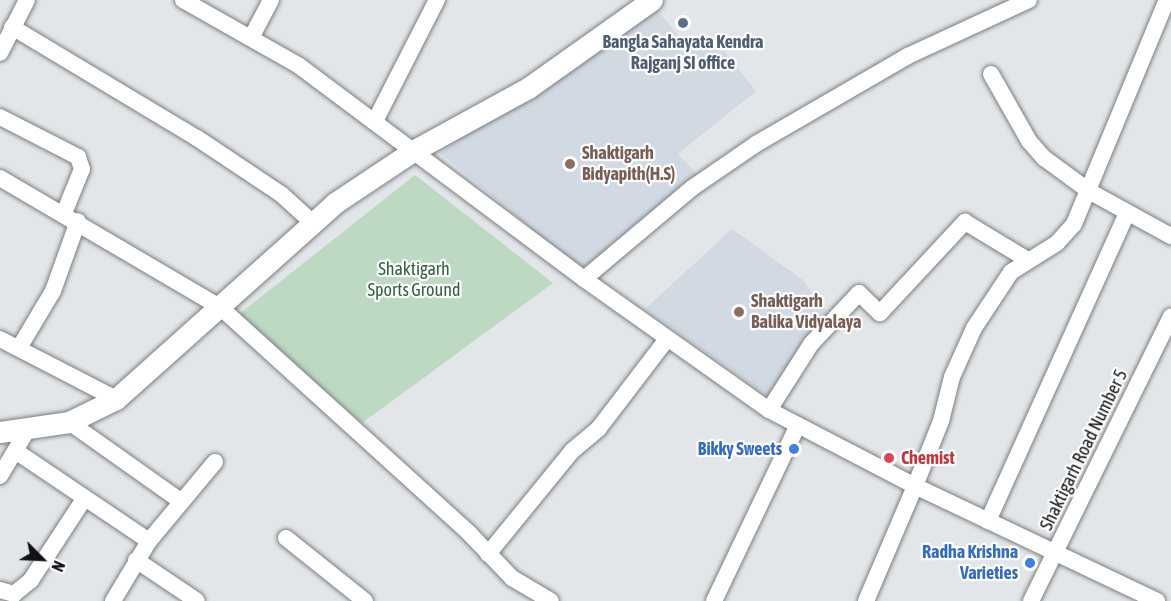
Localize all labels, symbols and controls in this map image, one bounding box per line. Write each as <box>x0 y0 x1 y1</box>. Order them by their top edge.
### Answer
marker: Bangla Sahayata Kendra Rajganj SI office <box>676 16 690 30</box>
place label: Bangla Sahayata Kendra Rajganj SI office <box>603 32 763 74</box>
place label: Shaktigarh Bidyapith(H.S) <box>582 143 675 186</box>
marker: Shaktigarh Bidyapith(H.S) <box>563 157 577 171</box>
park label: Shaktigarh Sports Ground <box>368 259 460 302</box>
place label: Shaktigarh Balika Vidyalaya <box>751 291 861 334</box>
marker: Shaktigarh Balika Vidyalaya <box>732 305 746 319</box>
street label: Shaktigarh Road Number 5 <box>1036 366 1132 534</box>
place label: Bikky Sweets <box>698 438 782 460</box>
marker: Bikky Sweets <box>787 442 801 456</box>
place label: Chemist <box>901 447 955 469</box>
marker: Chemist <box>882 451 896 465</box>
north arrow <box>12 529 72 589</box>
place label: Radha Krishna Varieties <box>922 542 1018 584</box>
marker: Radha Krishna Varieties <box>1023 556 1037 570</box>
text: N <box>48 558 69 574</box>

